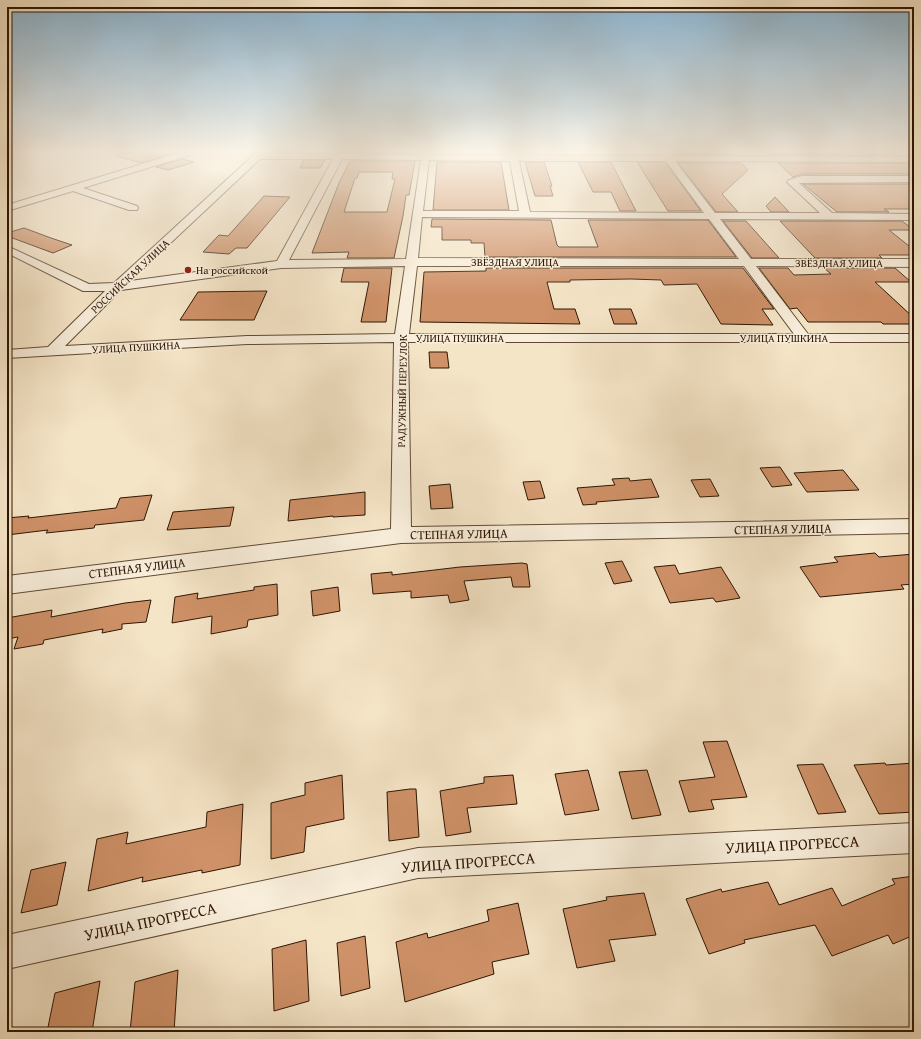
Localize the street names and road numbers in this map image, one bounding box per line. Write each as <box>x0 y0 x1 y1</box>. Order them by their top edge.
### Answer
street label: РОССИЙСКАЯ УЛИЦА <box>87 235 173 317</box>
street label: ЗВЁЗДНАЯ УЛИЦА <box>471 254 559 270</box>
street label: ЗВЁЗДНАЯ УЛИЦА <box>795 255 883 271</box>
street label: УЛИЦА ПУШКИНА <box>416 330 505 346</box>
street label: УЛИЦА ПУШКИНА <box>740 330 829 346</box>
street label: РАДУЖНЫЙ ПЕРЕУЛОК <box>393 334 411 448</box>
street label: УЛИЦА ПУШКИНА <box>91 337 181 357</box>
street label: СТЕПНАЯ УЛИЦА <box>734 519 832 539</box>
street label: СТЕПНАЯ УЛИЦА <box>410 524 508 544</box>
street label: СТЕПНАЯ УЛИЦА <box>87 553 187 583</box>
street label: УЛИЦА ПРОГРЕССА <box>724 828 860 860</box>
street label: УЛИЦА ПРОГРЕССА <box>400 845 536 879</box>
street label: УЛИЦА ПРОГРЕССА <box>82 895 219 947</box>

